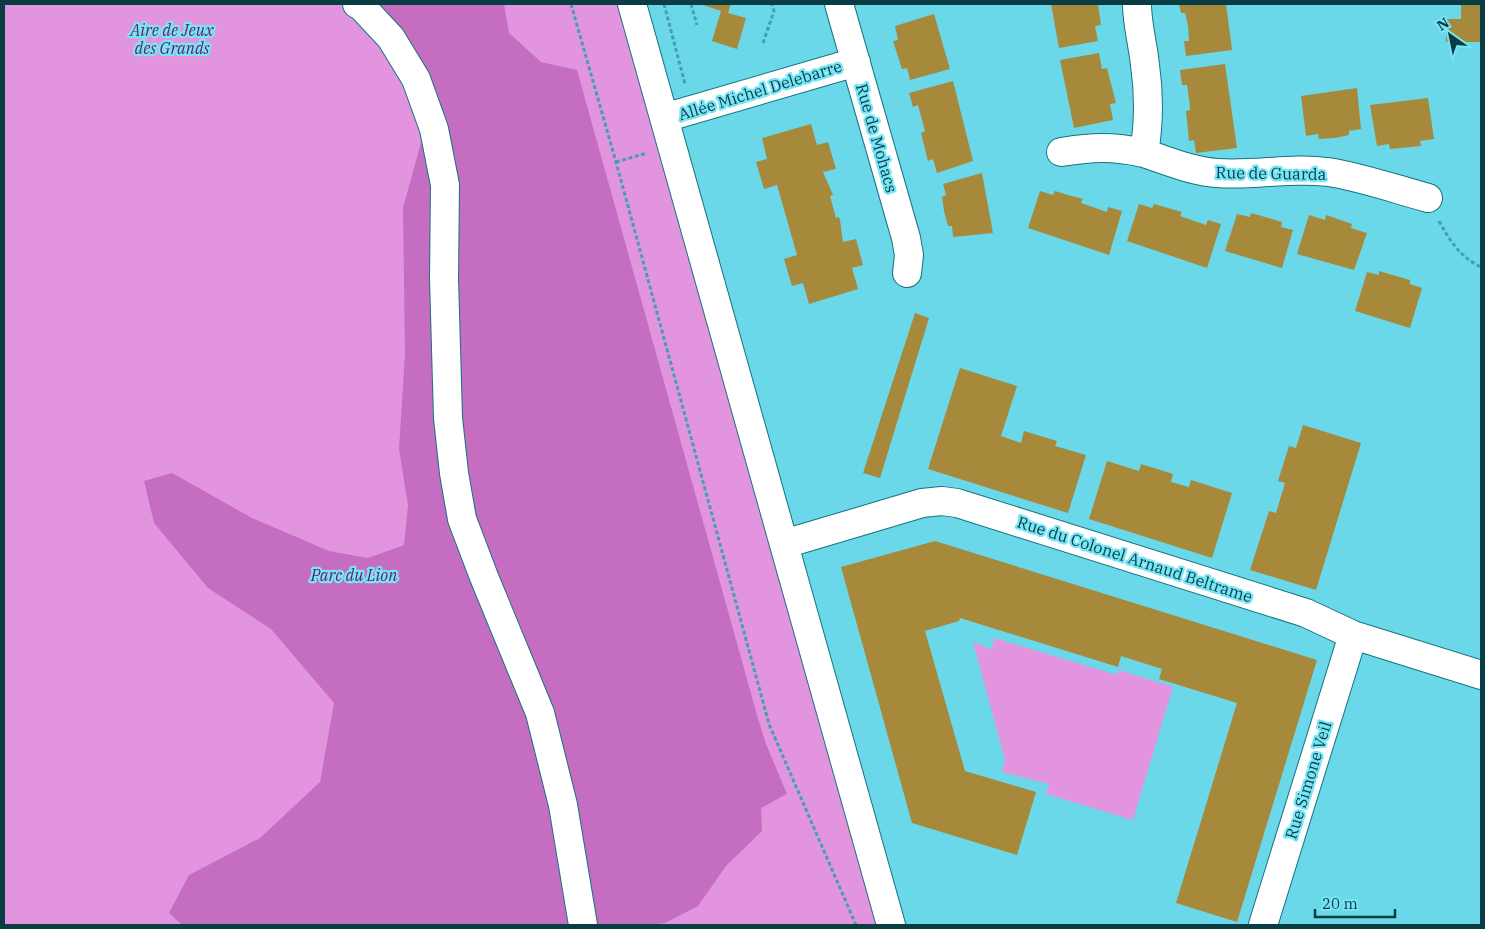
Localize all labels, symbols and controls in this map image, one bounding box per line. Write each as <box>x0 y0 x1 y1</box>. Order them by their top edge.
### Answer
north arrow <box>1425 10 1475 60</box>
text: N <box>1433 14 1452 35</box>
park label: Aire de Jeux des Grands <box>129 20 215 58</box>
street label: Allée Michel Delebarre <box>676 56 844 124</box>
street label: Rue de Mohacs <box>852 81 902 195</box>
street label: Rue de Guarda <box>1216 162 1327 184</box>
street label: Rue du Colonel Arnaud Beltrame <box>1015 511 1255 607</box>
park label: Parc du Lion <box>310 565 397 585</box>
street label: Rue Simone Veil <box>1281 718 1335 841</box>
scale bar <box>1315 886 1395 918</box>
text: 20 m <box>1322 894 1358 913</box>

